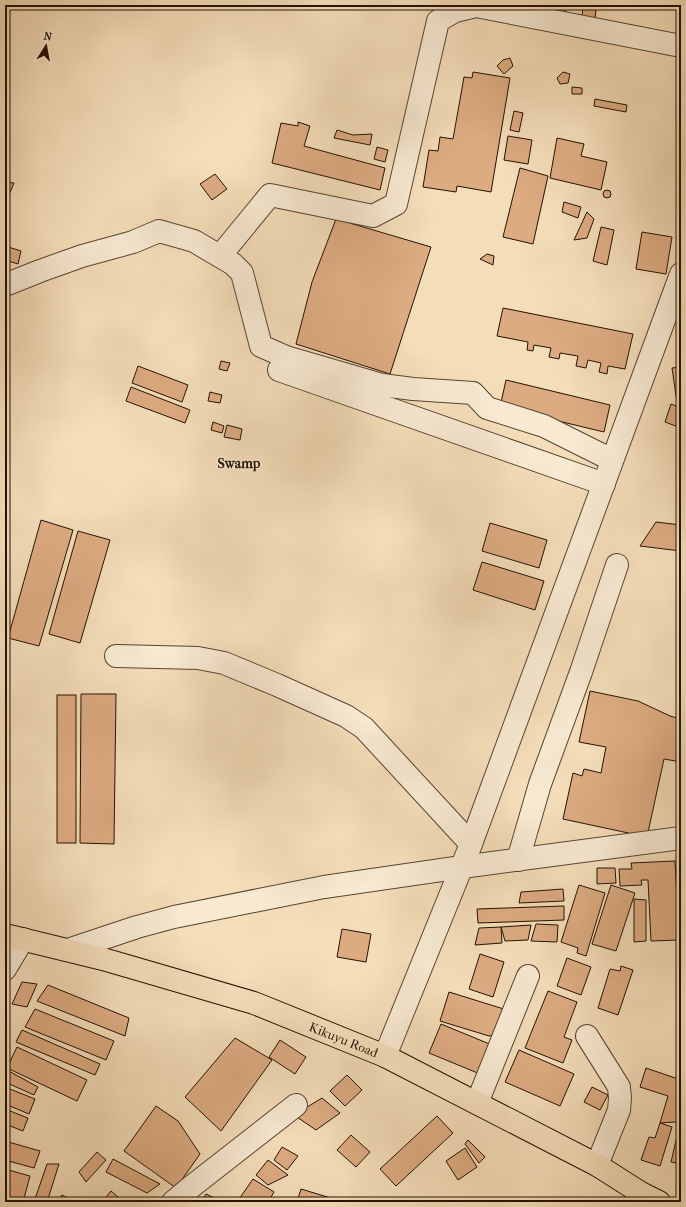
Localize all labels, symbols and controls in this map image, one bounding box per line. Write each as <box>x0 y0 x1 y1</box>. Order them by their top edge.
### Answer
north arrow <box>26 26 66 66</box>
text: N <box>42 29 54 44</box>
district label: Swamp <box>218 455 261 472</box>
street label: Kikuyu Road <box>307 1019 381 1060</box>

